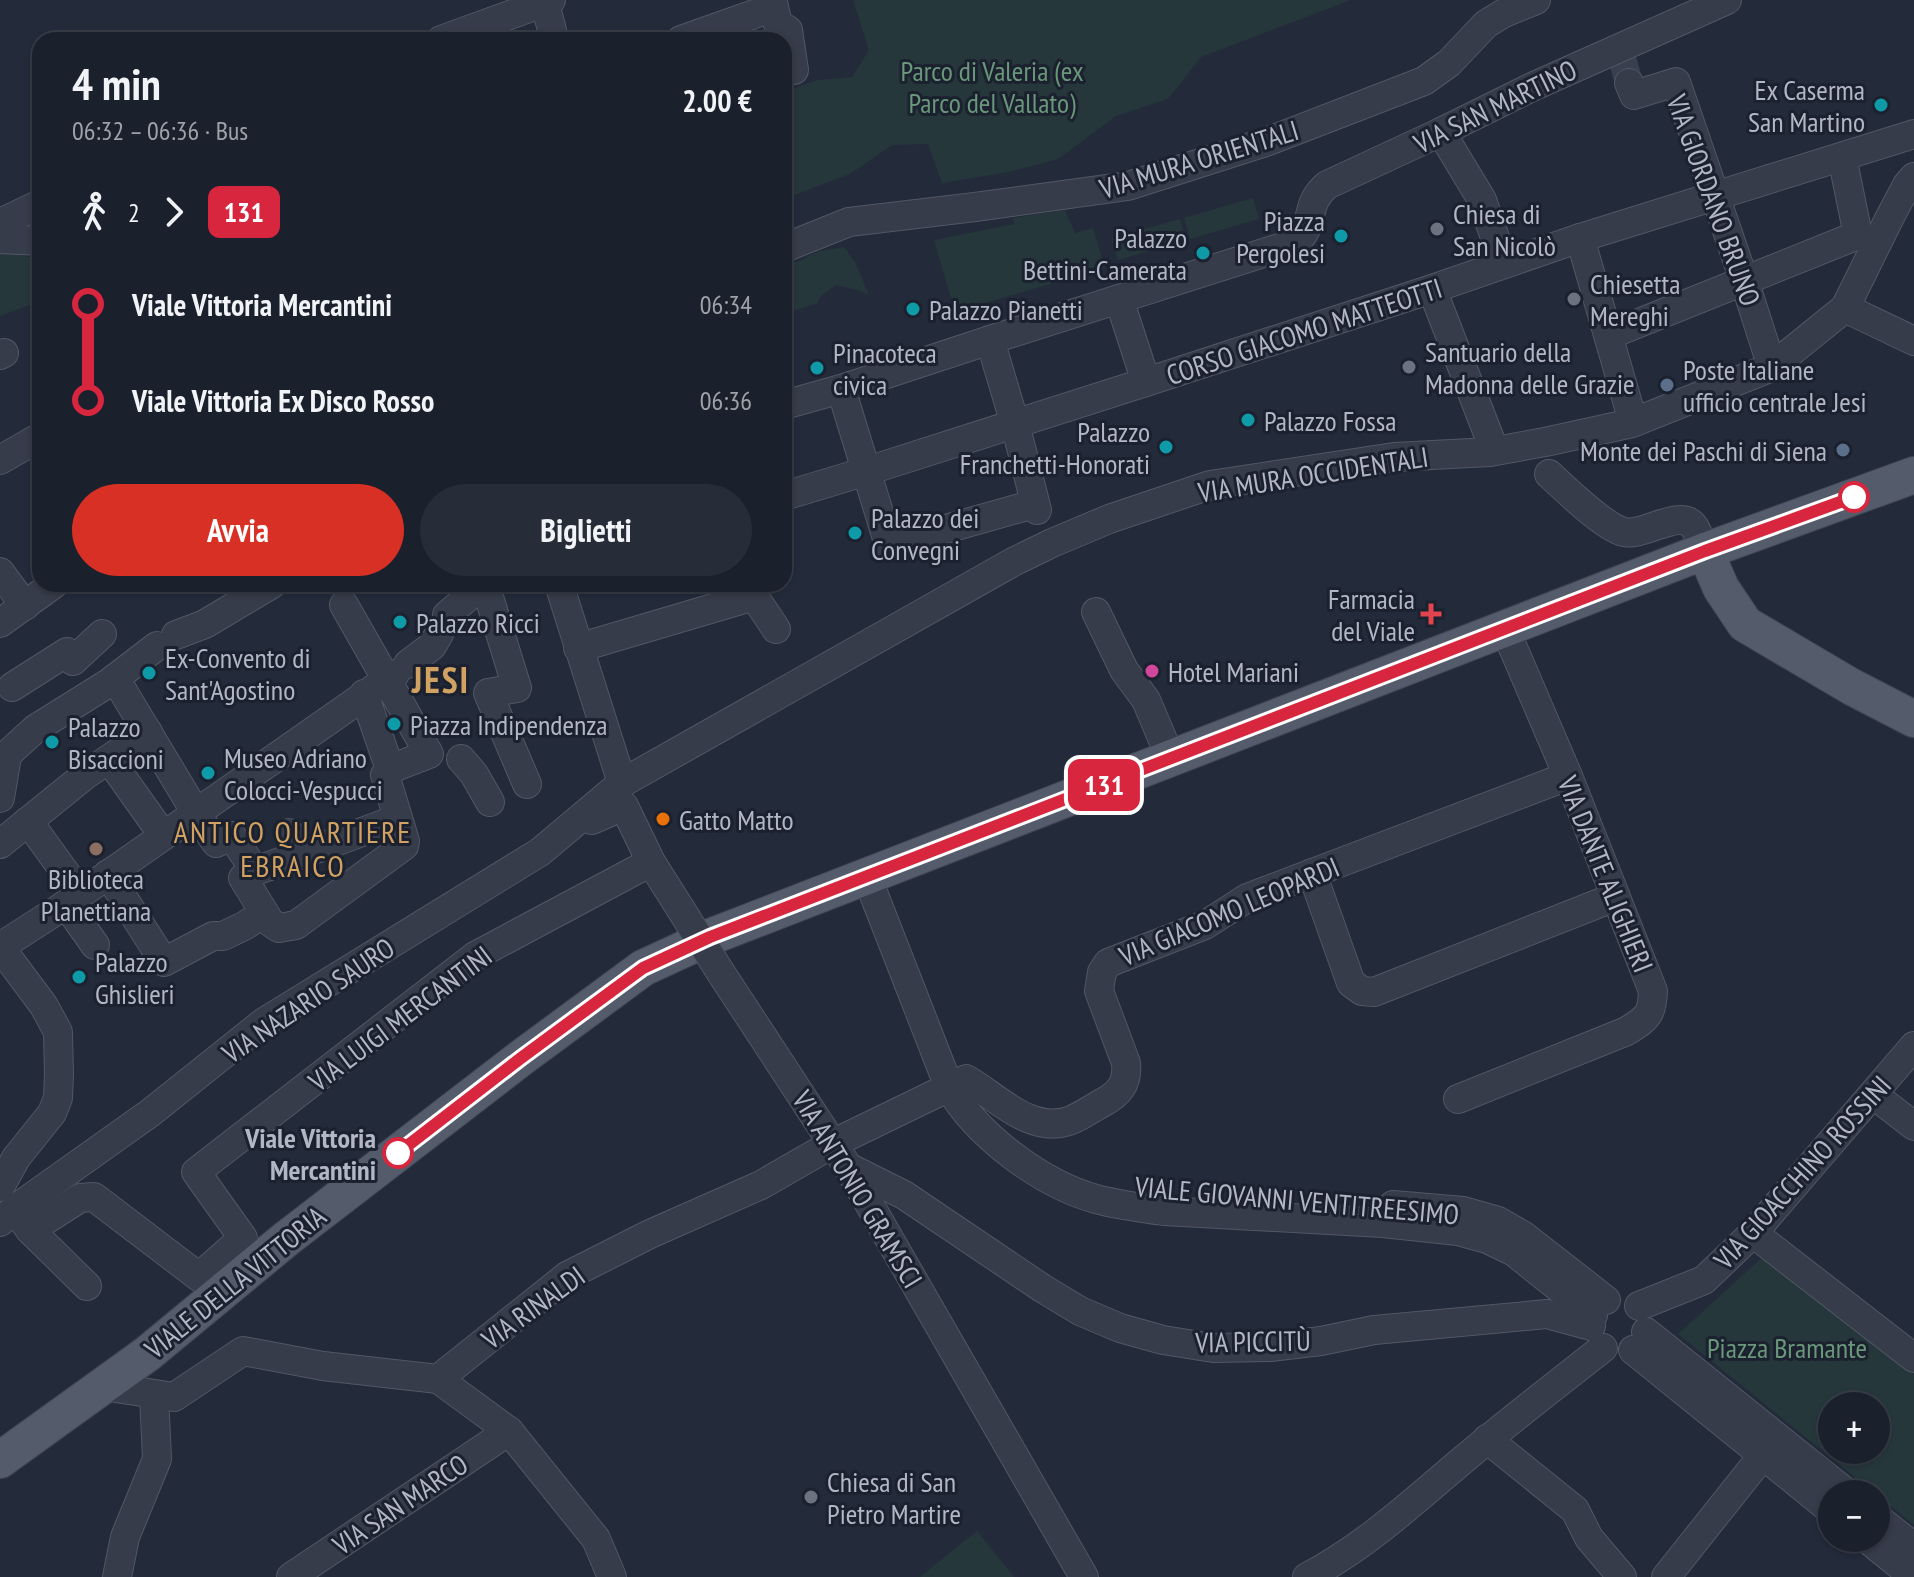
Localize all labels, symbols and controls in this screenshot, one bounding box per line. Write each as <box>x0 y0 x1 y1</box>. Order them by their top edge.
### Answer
street label: VIA SAN MARTINO <box>1407 51 1582 162</box>
park label: Parco di Valeria (ex Parco del Vallato) <box>901 52 1083 121</box>
text: 4 min <box>72 55 161 112</box>
place label: Ex Caserma San Martino <box>1748 71 1865 140</box>
text: 2.00 € <box>682 81 752 120</box>
street label: VIA GIORDANO BRUNO <box>1658 88 1769 311</box>
marker: Ex Caserma San Martino <box>1872 96 1890 114</box>
street label: VIA MURA ORIENTALI <box>1094 111 1303 207</box>
text: 06:32 – 06:36 · Bus <box>72 114 248 147</box>
icon: walk <box>72 190 116 234</box>
icon: forward <box>152 190 196 234</box>
text: 131 <box>224 193 264 230</box>
place label: Chiesa di San Nicolò <box>1453 195 1556 264</box>
text: 2 <box>128 196 140 229</box>
place label: Piazza Pergolesi <box>1236 202 1325 271</box>
place label: Palazzo Bettini-Camerata <box>1023 219 1187 288</box>
marker: Chiesa di San Nicolò <box>1428 220 1446 238</box>
marker: Piazza Pergolesi <box>1332 227 1350 245</box>
marker: Palazzo Bettini-Camerata <box>1194 244 1212 262</box>
place label: Chiesetta Mereghi <box>1590 265 1680 334</box>
street label: CORSO GIACOMO MATTEOTTI <box>1162 269 1446 393</box>
text: Viale Vittoria Mercantini <box>132 285 392 324</box>
text: 06:34 <box>700 288 752 321</box>
marker: Chiesetta Mereghi <box>1565 290 1583 308</box>
place label: Palazzo Pianetti <box>929 291 1083 328</box>
marker: Palazzo Pianetti <box>904 300 922 318</box>
place label: Santuario della Madonna delle Grazie <box>1425 333 1635 402</box>
place label: Pinacoteca civica <box>833 334 937 403</box>
place label: Poste Italiane ufficio centrale Jesi <box>1683 351 1866 420</box>
marker: Santuario della Madonna delle Grazie <box>1400 358 1418 376</box>
marker: Pinacoteca civica <box>808 359 826 377</box>
marker: Poste Italiane ufficio centrale Jesi <box>1658 376 1676 394</box>
text: Viale Vittoria Ex Disco Rosso <box>132 381 434 420</box>
text: 06:36 <box>700 384 752 417</box>
place label: Palazzo Fossa <box>1264 402 1396 439</box>
marker: Palazzo Fossa <box>1239 411 1257 429</box>
place label: Palazzo Franchetti-Honorati <box>960 413 1150 482</box>
place label: Monte dei Paschi di Siena <box>1580 432 1827 469</box>
marker: Palazzo Franchetti-Honorati <box>1157 438 1175 456</box>
street label: VIA MURA OCCIDENTALI <box>1194 438 1431 511</box>
marker: Monte dei Paschi di Siena <box>1834 441 1852 459</box>
unlabelled marker <box>1839 482 1869 512</box>
button: Avvia <box>72 484 404 576</box>
button: Biglietti <box>420 484 752 576</box>
place label: Palazzo dei Convegni <box>871 499 979 568</box>
marker: Palazzo dei Convegni <box>846 524 864 542</box>
place label: Farmacia del Viale <box>1328 580 1415 649</box>
place label: Palazzo Ricci <box>416 604 540 641</box>
marker: Farmacia del Viale <box>1422 605 1440 623</box>
marker: Palazzo Ricci <box>391 613 409 631</box>
place label: Ex-Convento di Sant'Agostino <box>165 639 311 708</box>
place label: Hotel Mariani <box>1168 653 1299 690</box>
district label: JESI <box>411 656 470 703</box>
marker: Hotel Mariani <box>1143 662 1161 680</box>
marker: Ex-Convento di Sant'Agostino <box>140 664 158 682</box>
place label: Piazza Indipendenza <box>410 706 608 743</box>
place label: Palazzo Bisaccioni <box>68 708 164 777</box>
marker: Piazza Indipendenza <box>385 715 403 733</box>
marker: Palazzo Bisaccioni <box>43 733 61 751</box>
place label: Museo Adriano Colocci-Vespucci <box>224 739 383 808</box>
line badge: 131 <box>1058 759 1150 811</box>
marker: Museo Adriano Colocci-Vespucci <box>199 764 217 782</box>
text: 131 <box>1084 766 1124 803</box>
street label: VIA DANTE ALIGHIERI <box>1549 769 1662 978</box>
place label: Gatto Matto <box>679 801 794 838</box>
marker: Gatto Matto <box>654 810 672 828</box>
district label: ANTICO QUARTIERE EBRAICO <box>174 812 412 885</box>
marker: Biblioteca Planettiana <box>87 840 105 858</box>
street label: VIA GIACOMO LEOPARDI <box>1112 848 1345 974</box>
place label: Biblioteca Planettiana <box>41 860 151 929</box>
street label: VIA NAZARIO SAURO <box>214 929 401 1072</box>
street label: VIA LUIGI MERCANTINI <box>300 937 499 1100</box>
place label: Palazzo Ghislieri <box>95 943 175 1012</box>
marker: Palazzo Ghislieri <box>70 968 88 986</box>
street label: VIA GIOACCHINO ROSSINI <box>1704 1067 1899 1277</box>
street label: VIA ANTONIO GRAMSCI <box>784 1083 932 1295</box>
place label: Viale Vittoria Mercantini <box>244 1119 376 1188</box>
marker: Viale Vittoria Mercantini <box>383 1138 413 1168</box>
street label: VIALE GIOVANNI VENTITREESIMO <box>1132 1167 1461 1233</box>
street label: VIALE DELLA VITTORIA <box>136 1197 334 1367</box>
street label: VIA RINALDI <box>473 1257 592 1357</box>
street label: VIA PICCITÙ <box>1194 1321 1311 1361</box>
park label: Piazza Bramante <box>1707 1329 1867 1366</box>
map controls <box>1818 1392 1890 1552</box>
button: + <box>1818 1392 1890 1464</box>
street label: VIA SAN MARCO <box>324 1445 475 1563</box>
place label: Chiesa di San Pietro Martire <box>827 1463 961 1532</box>
button: − <box>1818 1480 1890 1552</box>
marker: Chiesa di San Pietro Martire <box>802 1488 820 1506</box>

